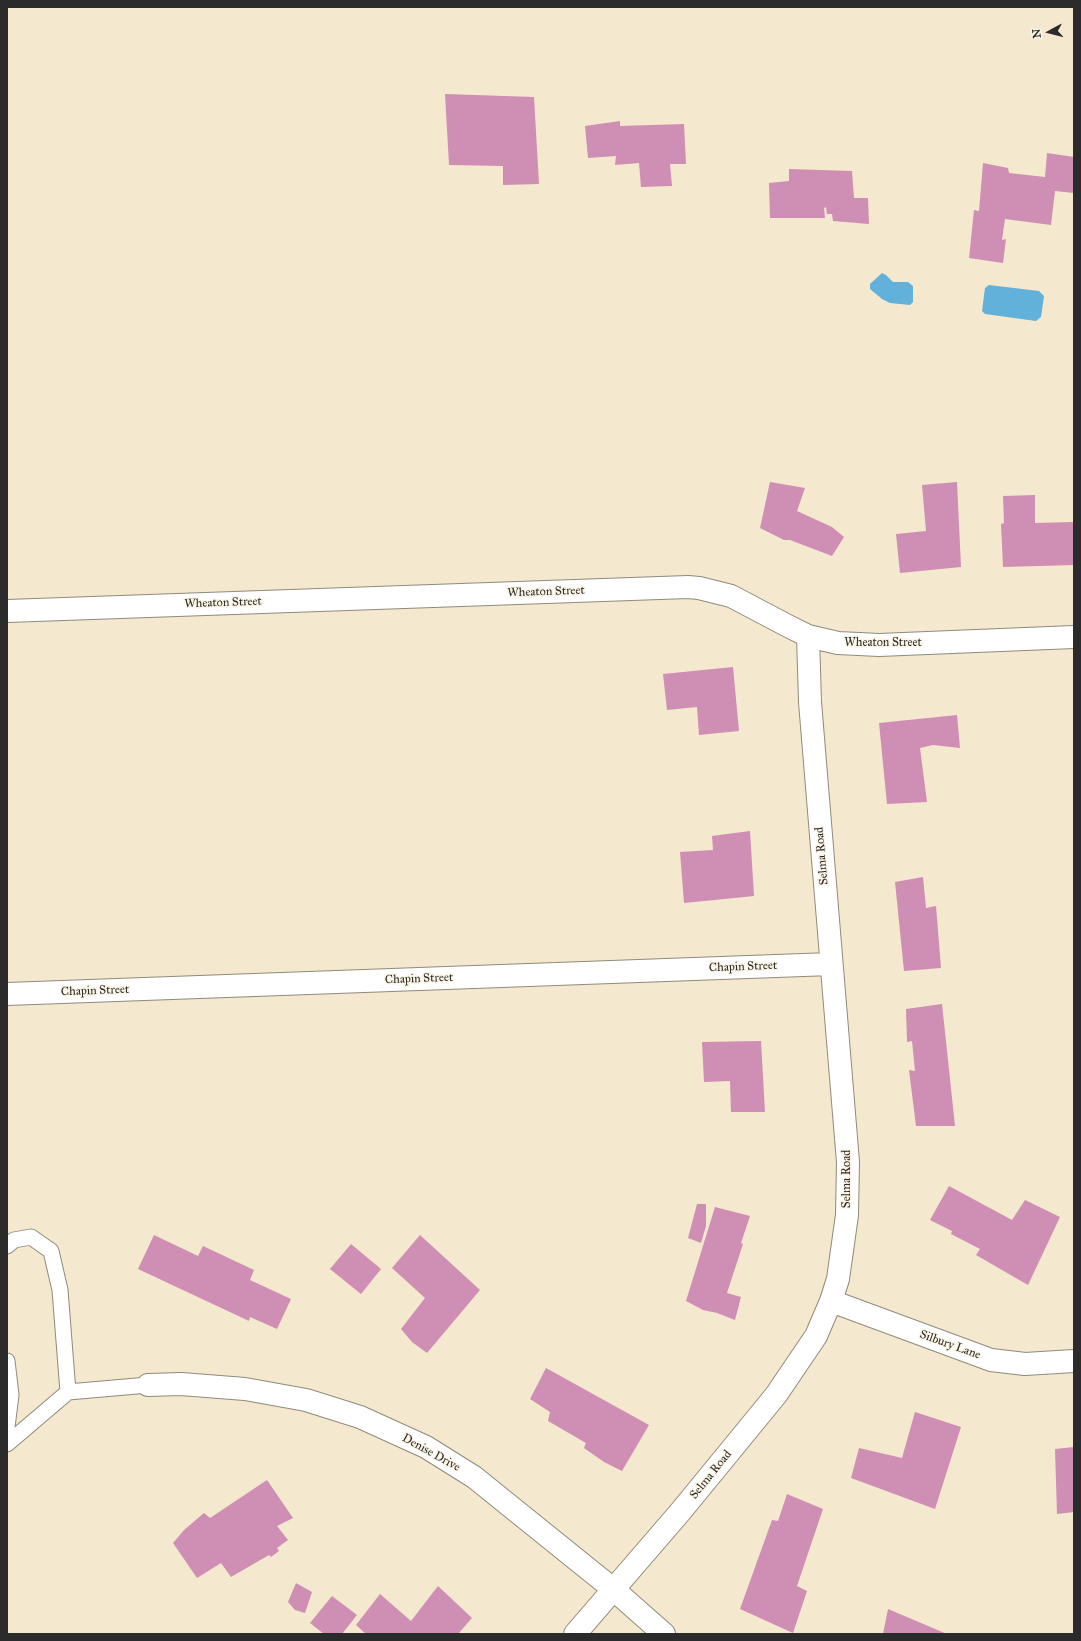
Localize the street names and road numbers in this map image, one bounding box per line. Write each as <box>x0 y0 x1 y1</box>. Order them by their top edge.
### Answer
street label: Wheaton Street <box>507 583 585 601</box>
street label: Wheaton Street <box>184 594 262 612</box>
street label: Wheaton Street <box>844 636 922 650</box>
street label: Selma Road <box>812 826 832 886</box>
street label: Chapin Street <box>709 959 777 975</box>
street label: Chapin Street <box>385 971 453 987</box>
street label: Chapin Street <box>61 983 129 999</box>
street label: Selma Road <box>840 1150 854 1208</box>
street label: Silbury Lane <box>918 1327 982 1363</box>
street label: Denise Drive <box>400 1431 462 1475</box>
street label: Selma Road <box>687 1448 735 1502</box>

